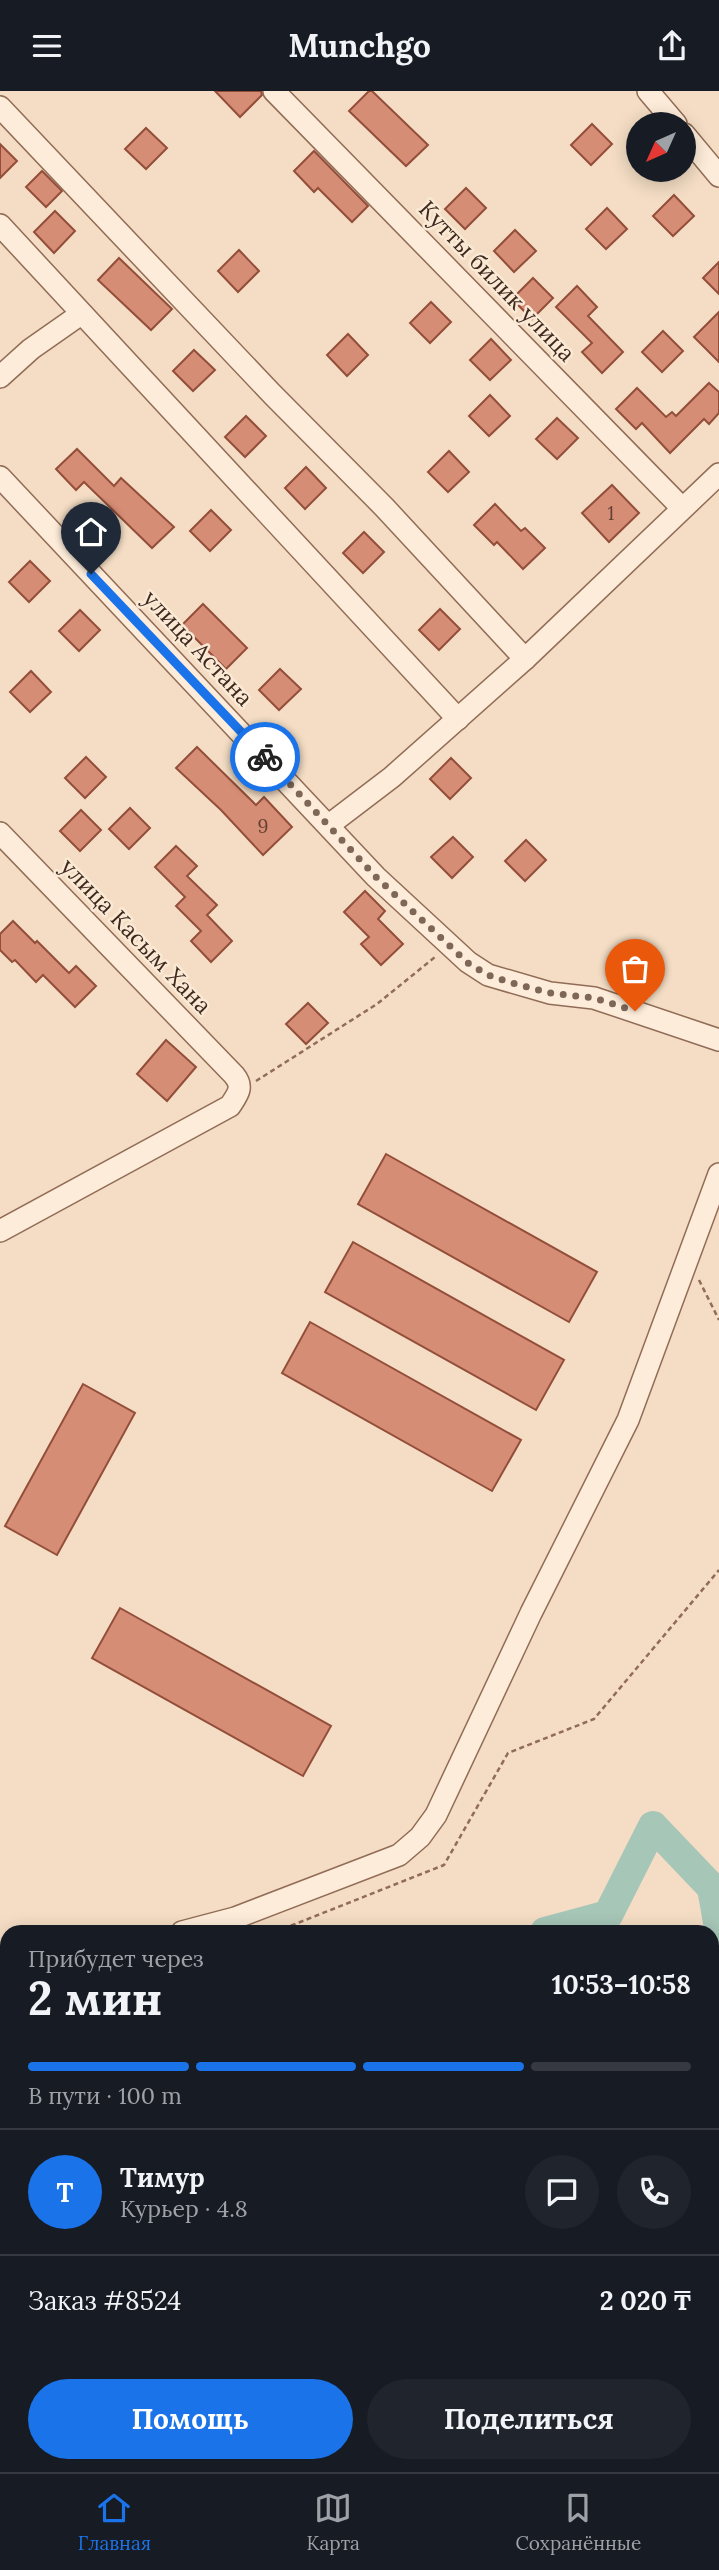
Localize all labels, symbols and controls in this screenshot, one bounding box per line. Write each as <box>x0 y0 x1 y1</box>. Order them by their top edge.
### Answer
text: Munchgo <box>288 25 431 66</box>
icon: menu <box>28 27 66 65</box>
icon: share <box>653 27 691 65</box>
north arrow <box>626 112 696 182</box>
map controls <box>626 112 696 182</box>
street label: Кутты билик улица <box>413 194 582 367</box>
house number: 1 <box>608 501 615 525</box>
pin <box>61 502 121 574</box>
icon: home <box>72 513 110 551</box>
street label: улица Астана <box>137 584 260 712</box>
courier <box>230 722 300 792</box>
icon: bike <box>246 738 284 776</box>
house number: 9 <box>258 814 268 838</box>
street label: улица Касым Хана <box>55 852 218 1020</box>
pin <box>605 939 665 1011</box>
icon: bag <box>616 950 654 988</box>
text: Прибудет через <box>28 1944 204 1973</box>
text: 10:53–10:58 <box>552 1968 691 2001</box>
text: 2 мин <box>28 1969 162 2028</box>
text: В пути · 100 m <box>28 2081 182 2110</box>
button: chat <box>525 2155 599 2229</box>
button: phone <box>617 2155 691 2229</box>
text: Тимур <box>120 2161 205 2194</box>
text: Т <box>57 2176 73 2209</box>
text: Курьер · 4.8 <box>120 2194 248 2223</box>
text: Заказ #8524 <box>28 2284 181 2317</box>
text: 2 020 ₸ <box>600 2284 691 2317</box>
button: Помощь <box>28 2379 353 2459</box>
button: Поделиться <box>367 2379 691 2459</box>
tab: Главная <box>78 2489 151 2555</box>
tab: Карта <box>307 2489 360 2555</box>
tab: Сохранённые <box>515 2489 641 2555</box>

